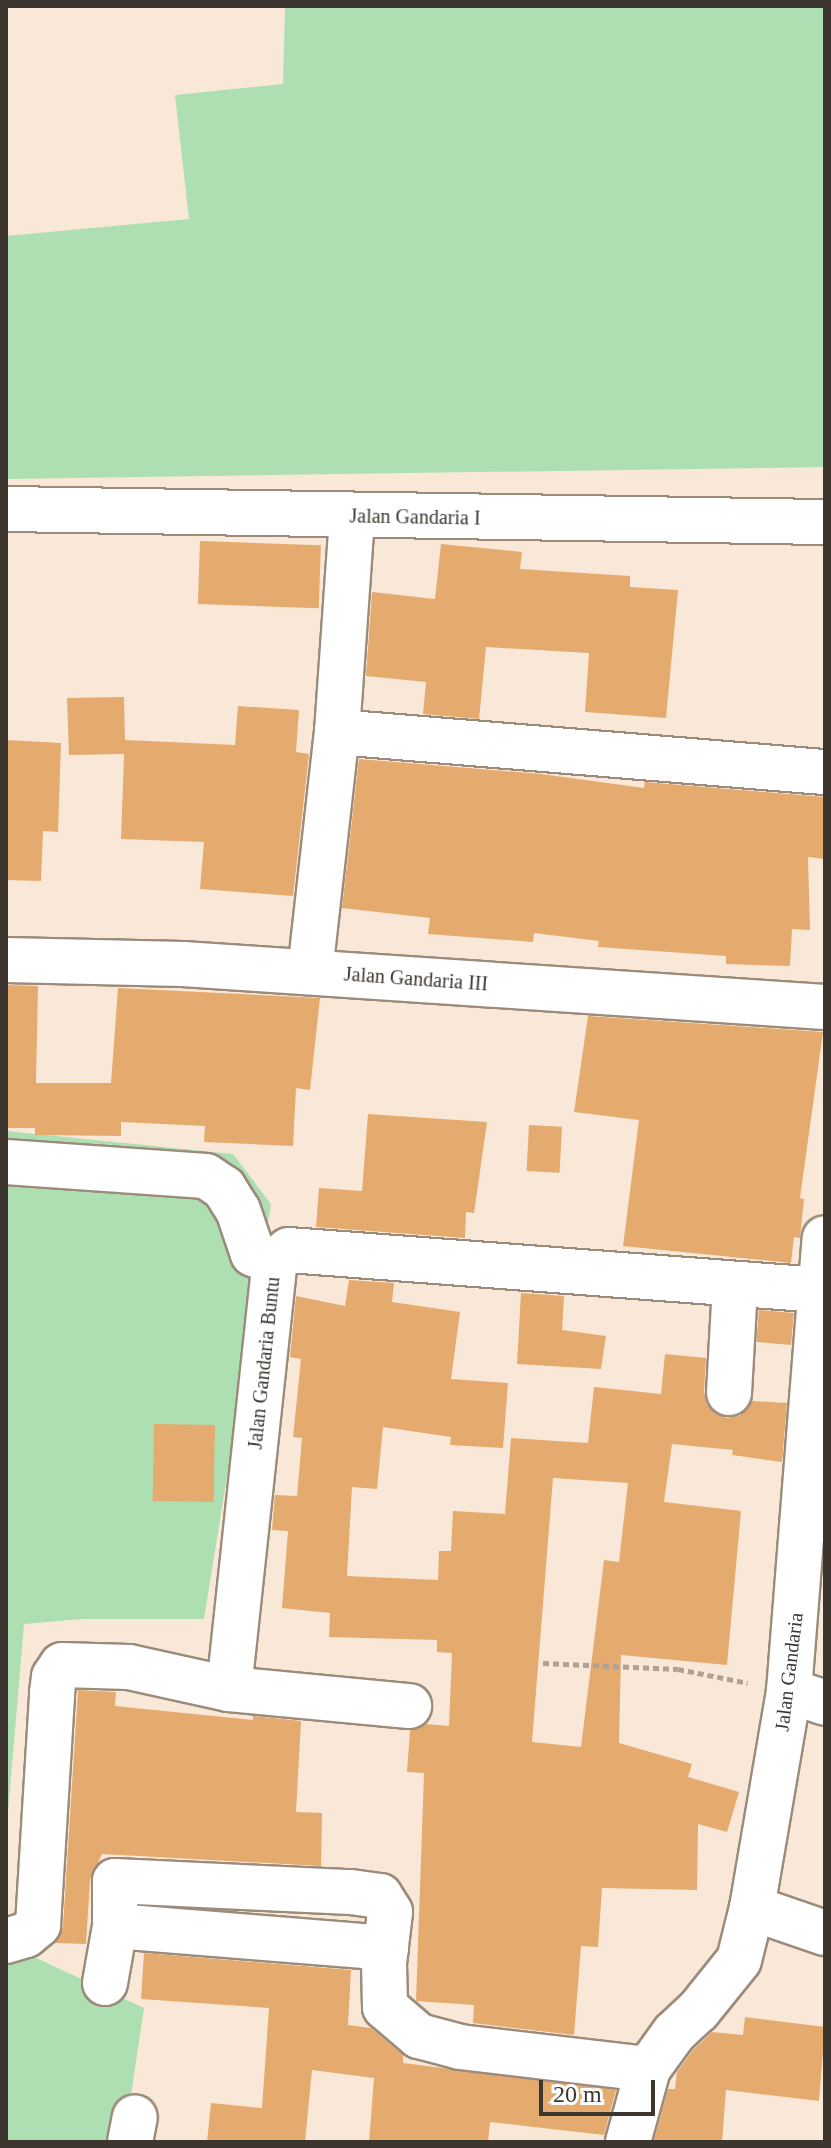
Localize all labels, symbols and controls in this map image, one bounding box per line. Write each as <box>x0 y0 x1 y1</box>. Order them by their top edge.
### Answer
street label: Jalan Gandaria I <box>349 504 481 530</box>
street label: Jalan Gandaria III <box>343 962 489 996</box>
street label: Jalan Gandaria Buntu <box>243 1276 285 1450</box>
street label: Jalan Gandaria <box>770 1611 808 1733</box>
scale bar <box>543 2064 659 2114</box>
text: 20 m <box>553 2081 602 2107</box>

